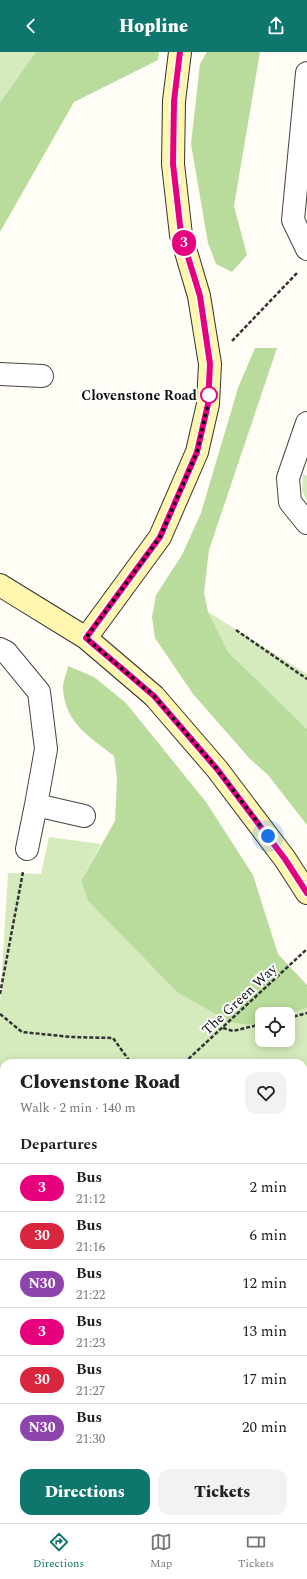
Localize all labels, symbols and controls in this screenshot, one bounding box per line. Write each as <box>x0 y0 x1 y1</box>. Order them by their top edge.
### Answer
text: Hopline <box>119 13 188 40</box>
icon: back <box>20 15 42 37</box>
icon: share <box>265 15 287 37</box>
line badge: 3 <box>171 230 197 256</box>
text: 3 <box>180 232 188 253</box>
place label: Clovenstone Road <box>81 385 197 406</box>
marker: Clovenstone Road <box>200 386 218 404</box>
your location <box>258 826 278 846</box>
street label: The Green Way <box>197 958 283 1040</box>
map controls <box>255 1007 295 1047</box>
button: locate <box>255 1007 295 1047</box>
text: Clovenstone Road <box>20 1068 180 1097</box>
button: heart <box>245 1072 287 1114</box>
text: Walk · 2 min · 140 m <box>20 1098 136 1118</box>
text: Departures <box>20 1133 98 1156</box>
text: Bus <box>76 1166 102 1189</box>
text: 2 min <box>249 1176 287 1199</box>
text: 3 <box>38 1177 46 1198</box>
text: 21:12 <box>76 1189 105 1209</box>
text: Bus <box>76 1214 102 1237</box>
text: 6 min <box>249 1224 287 1247</box>
text: 30 <box>34 1225 50 1246</box>
text: 21:16 <box>76 1237 105 1257</box>
text: Bus <box>76 1262 102 1285</box>
text: 12 min <box>242 1272 287 1295</box>
text: N30 <box>28 1273 56 1294</box>
text: 21:22 <box>76 1285 105 1305</box>
text: Bus <box>76 1310 102 1333</box>
text: 13 min <box>242 1320 287 1343</box>
text: 3 <box>38 1321 46 1342</box>
text: 21:23 <box>76 1333 105 1353</box>
text: Bus <box>76 1358 102 1381</box>
text: 17 min <box>242 1368 287 1391</box>
text: 30 <box>34 1369 50 1390</box>
text: 21:27 <box>76 1381 105 1401</box>
text: Bus <box>76 1406 102 1429</box>
text: 20 min <box>242 1416 287 1439</box>
text: N30 <box>28 1417 56 1438</box>
text: 21:30 <box>76 1429 105 1449</box>
button: Directions <box>20 1469 150 1515</box>
button: Tickets <box>158 1469 287 1515</box>
tab: Directions <box>33 1531 84 1572</box>
tab: Map <box>150 1531 172 1572</box>
tab: Tickets <box>238 1531 274 1572</box>

